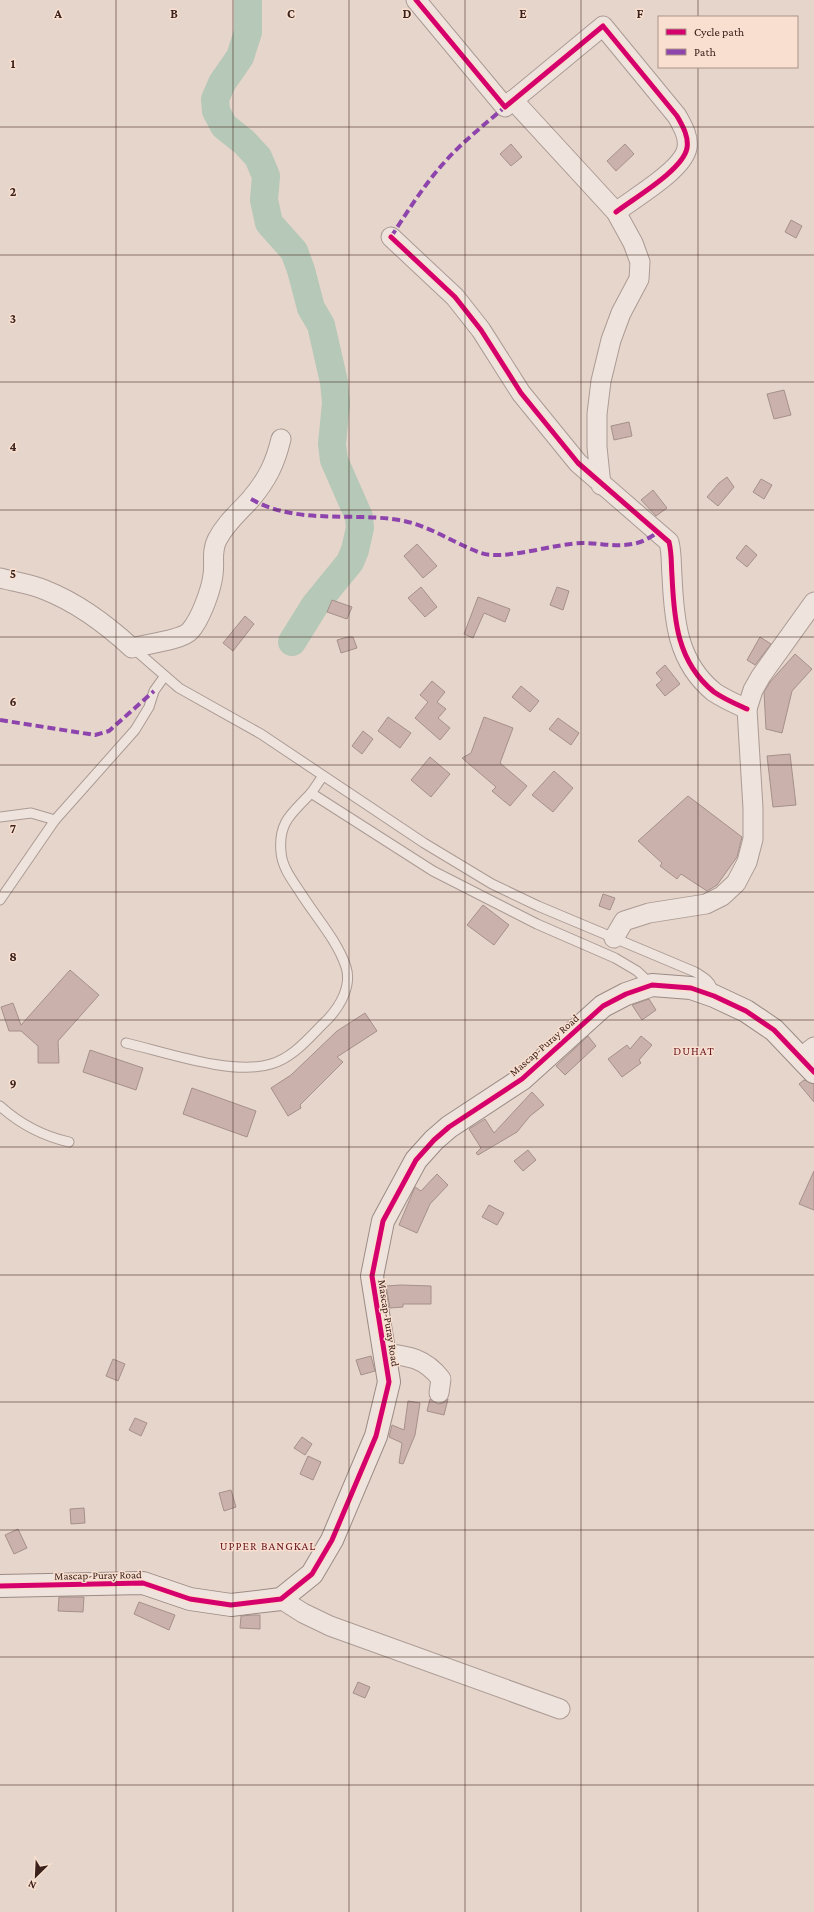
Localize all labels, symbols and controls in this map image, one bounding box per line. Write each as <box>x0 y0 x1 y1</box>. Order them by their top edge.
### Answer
text: A <box>53 6 62 21</box>
text: B <box>170 6 178 21</box>
text: C <box>287 6 295 21</box>
text: D <box>403 6 412 21</box>
text: E <box>519 6 527 21</box>
text: F <box>637 6 644 21</box>
legend <box>658 16 798 68</box>
text: Cycle path <box>694 25 745 39</box>
text: Path <box>694 45 716 59</box>
text: 1 <box>11 56 16 71</box>
text: 2 <box>10 184 17 199</box>
text: 3 <box>10 311 16 326</box>
text: 4 <box>9 439 17 454</box>
text: 5 <box>10 566 16 581</box>
text: 6 <box>9 694 17 709</box>
text: 7 <box>10 821 16 836</box>
text: 8 <box>9 949 17 964</box>
street label: Mascap-Puray Road <box>507 1012 582 1079</box>
district label: DUHAT <box>673 1044 715 1058</box>
text: 9 <box>9 1076 17 1091</box>
street label: Mascap-Puray Road <box>375 1279 402 1368</box>
district label: UPPER BANGKAL <box>220 1539 316 1553</box>
street label: Mascap-Puray Road <box>54 1568 142 1583</box>
north arrow <box>16 1856 56 1896</box>
text: N <box>26 1878 38 1892</box>

